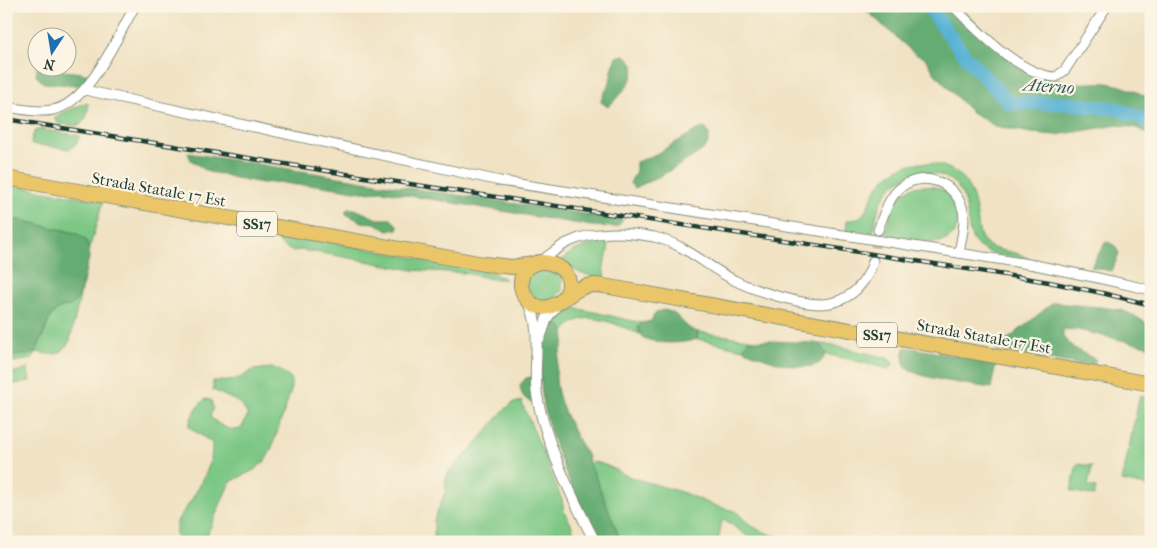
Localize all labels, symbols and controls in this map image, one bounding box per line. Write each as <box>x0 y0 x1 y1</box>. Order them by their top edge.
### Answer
north arrow <box>28 28 78 78</box>
text: N <box>42 55 56 74</box>
water label: Aterno <box>1021 74 1075 99</box>
street label: Strada Statale 17 Est <box>90 168 228 211</box>
road number: SS17 <box>237 212 277 236</box>
street label: Strada Statale 17 Est <box>915 315 1053 358</box>
road number: SS17 <box>857 322 897 348</box>

